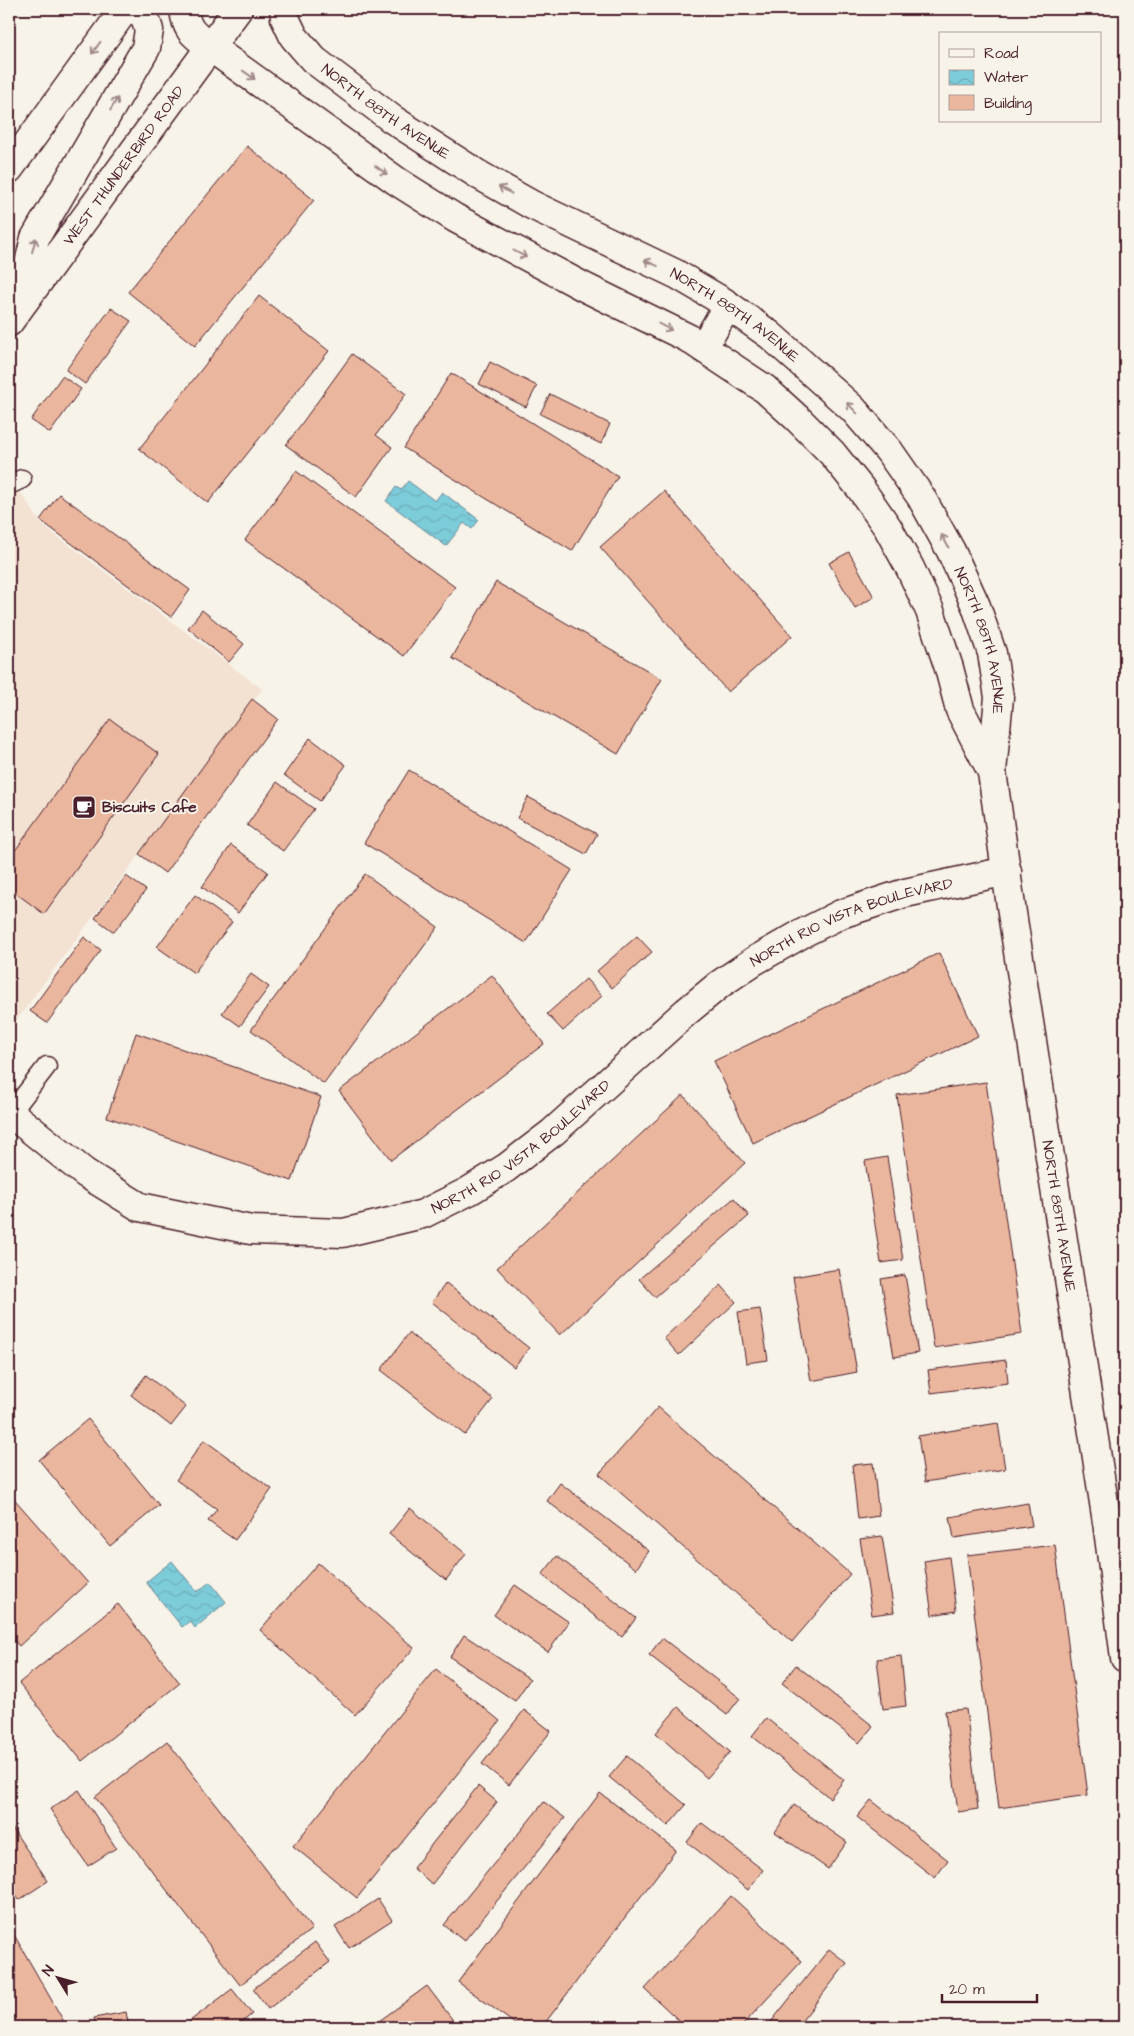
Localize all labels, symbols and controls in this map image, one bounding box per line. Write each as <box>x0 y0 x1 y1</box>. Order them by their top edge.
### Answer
legend <box>939 32 1102 122</box>
one-way arrow <box>91 41 101 55</box>
text: Road <box>984 43 1019 64</box>
street label: NORTH 88TH AVENUE <box>317 59 454 165</box>
text: Water <box>984 67 1028 88</box>
one-way arrow <box>242 70 256 80</box>
street label: WEST THUNDERBIRD ROAD <box>58 81 190 250</box>
text: Building <box>984 93 1032 115</box>
one-way arrow <box>109 97 119 111</box>
one-way arrow <box>374 165 388 175</box>
one-way arrow <box>498 185 513 195</box>
one-way arrow <box>30 237 39 253</box>
one-way arrow <box>512 250 527 259</box>
one-way arrow <box>644 257 659 267</box>
street label: NORTH 88TH AVENUE <box>667 263 804 367</box>
one-way arrow <box>657 323 672 332</box>
one-way arrow <box>846 402 858 415</box>
one-way arrow <box>940 534 950 548</box>
street label: NORTH 88TH AVENUE <box>949 564 1009 715</box>
cafe icon: Biscuits Cafe <box>71 794 97 820</box>
place label: Biscuits Cafe <box>102 797 197 818</box>
street label: NORTH RIO VISTA BOULEVARD <box>746 873 955 972</box>
street label: NORTH RIO VISTA BOULEVARD <box>428 1075 616 1219</box>
street label: NORTH 88TH AVENUE <box>1037 1139 1081 1294</box>
north arrow <box>32 1954 82 2004</box>
text: N <box>38 1961 59 1980</box>
scale bar <box>942 1971 1036 2003</box>
text: 20 m <box>949 1979 985 2000</box>

